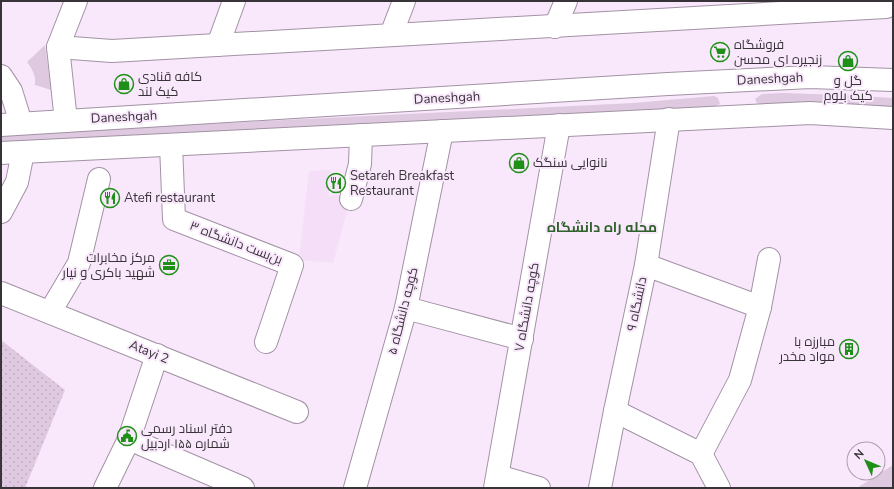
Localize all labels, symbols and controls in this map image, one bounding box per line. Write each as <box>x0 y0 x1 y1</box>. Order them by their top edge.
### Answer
place label: فروشگاه زنجیره ای محسن <box>734 36 822 69</box>
supermarket icon: فروشگاه زنجیره ای محسن <box>709 41 731 63</box>
shop icon: گل و کیک بلوم <box>837 50 859 72</box>
place label: کافه قنادی کیک لند <box>138 68 202 101</box>
street label: Daneshgah <box>736 68 804 90</box>
place label: گل و کیک بلوم <box>823 72 873 105</box>
shop icon: کافه قنادی کیک لند <box>113 73 135 95</box>
street label: Daneshgah <box>413 87 481 109</box>
street label: Daneshgah <box>90 106 158 128</box>
shop icon: نانوایی سنگک <box>508 152 530 174</box>
place label: نانوایی سنگک <box>533 154 608 172</box>
place label: Setareh Breakfast Restaurant <box>350 167 455 200</box>
restaurant icon: Setareh Breakfast Restaurant <box>325 172 347 194</box>
restaurant icon: Atefi restaurant <box>99 187 121 209</box>
place label: Atefi restaurant <box>124 189 216 207</box>
street label: بن‌بست دانشگاه ۳ <box>187 217 285 269</box>
district label: محله راه دانشگاه <box>547 218 657 237</box>
place label: مرکز مخابرات شهید باکری و نیار <box>61 249 155 282</box>
office icon: مرکز مخابرات شهید باکری و نیار <box>158 254 180 276</box>
street label: کوچه دانشگاه ۷ <box>510 261 544 353</box>
street label: کوچه دانشگاه ۵ <box>383 266 423 356</box>
street label: دانشگاه ۹ <box>622 275 652 333</box>
place label: مبارزه با مواد مخدر <box>778 333 835 366</box>
street label: Atayi 2 <box>126 336 172 368</box>
building icon: مبارزه با مواد مخدر <box>838 338 860 360</box>
place label: دفتر اسناد رسمی شماره ۱۵۵ اردبیل <box>141 420 232 453</box>
public building icon: دفتر اسناد رسمی شماره ۱۵۵ اردبیل <box>116 425 138 447</box>
north arrow <box>846 441 886 481</box>
text: N <box>851 446 867 463</box>

